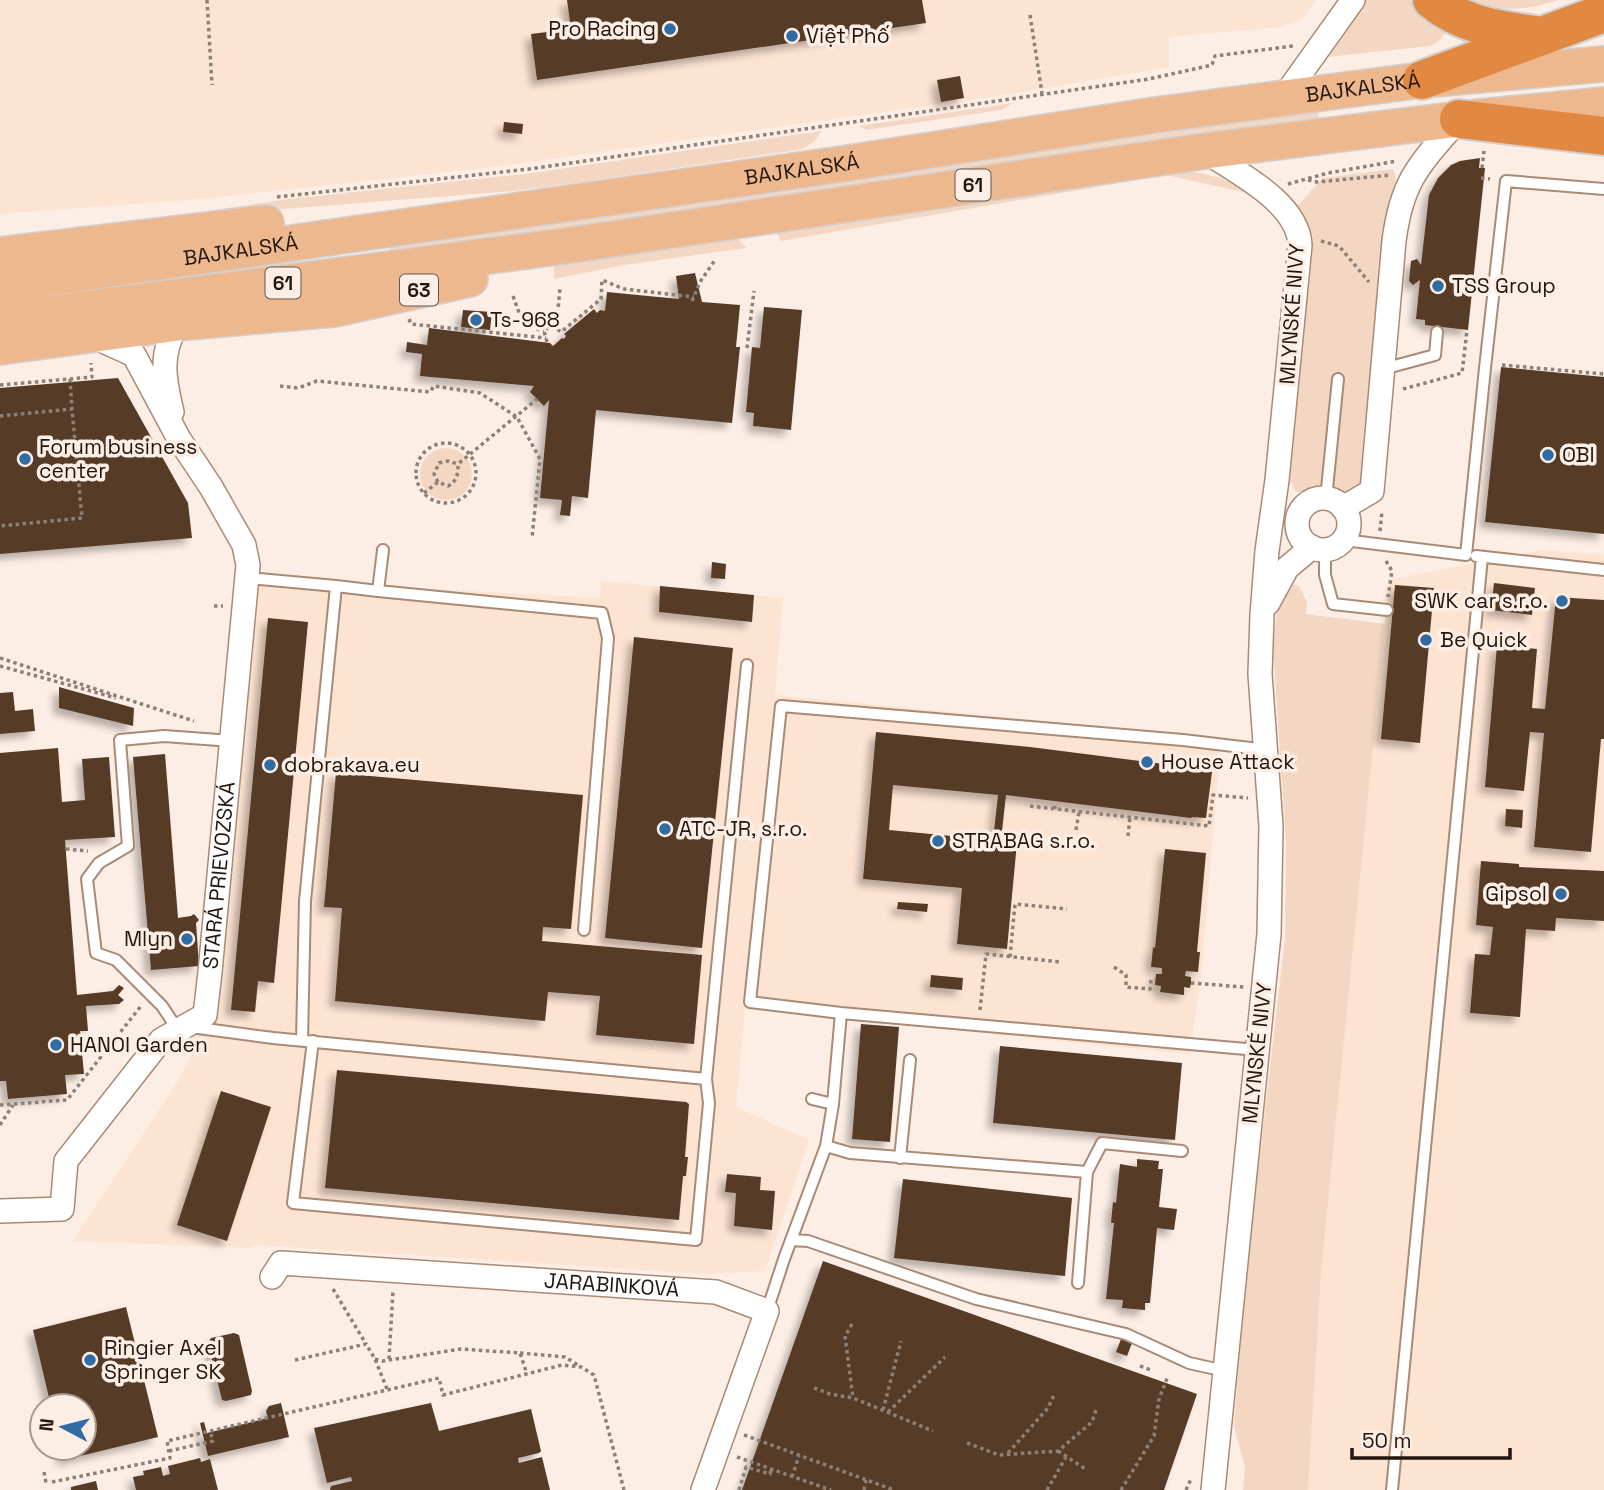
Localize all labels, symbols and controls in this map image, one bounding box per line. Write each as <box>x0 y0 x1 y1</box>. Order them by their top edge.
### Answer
place label: Pro Racing <box>548 15 656 42</box>
marker: Pro Racing <box>662 21 678 37</box>
place label: Việt Phố <box>806 22 890 49</box>
marker: Việt Phố <box>784 28 800 44</box>
street label: BAJKALSKÁ <box>1303 66 1422 108</box>
street label: BAJKALSKÁ <box>742 147 861 191</box>
road number: 61 <box>956 169 990 200</box>
street label: BAJKALSKÁ <box>181 228 300 272</box>
street label: MLYNSKÉ NIVY <box>1273 242 1310 386</box>
road number: 61 <box>266 268 300 298</box>
place label: TSS Group <box>1452 272 1556 299</box>
road number: 63 <box>400 274 438 306</box>
marker: TSS Group <box>1430 278 1446 294</box>
place label: Ts-968 <box>490 306 560 333</box>
marker: Ts-968 <box>468 312 484 328</box>
place label: Forum business center <box>39 433 197 484</box>
place label: OBI <box>1562 441 1595 468</box>
marker: OBI <box>1540 447 1556 463</box>
marker: Forum business center <box>17 451 33 467</box>
place label: SWK car s.r.o. <box>1414 587 1548 614</box>
marker: SWK car s.r.o. <box>1554 593 1570 609</box>
place label: Be Quick <box>1440 626 1528 653</box>
marker: Be Quick <box>1418 632 1434 648</box>
place label: House Attack <box>1161 748 1295 775</box>
place label: dobrakava.eu <box>284 751 420 778</box>
marker: House Attack <box>1139 754 1155 770</box>
marker: dobrakava.eu <box>262 757 278 773</box>
street label: STARÁ PRIEVOZSKÁ <box>196 780 241 970</box>
place label: ATC-JR, s.r.o. <box>679 815 807 842</box>
marker: ATC-JR, s.r.o. <box>657 821 673 837</box>
place label: STRABAG s.r.o. <box>952 827 1095 854</box>
marker: STRABAG s.r.o. <box>930 833 946 849</box>
place label: Gipsol <box>1485 880 1547 907</box>
marker: Gipsol <box>1553 886 1569 902</box>
place label: Mlyn <box>124 925 173 952</box>
marker: Mlyn <box>179 931 195 947</box>
street label: MLYNSKÉ NIVY <box>1236 981 1277 1125</box>
place label: HANOI Garden <box>70 1031 208 1058</box>
marker: HANOI Garden <box>48 1037 64 1053</box>
street label: JARABINKOVÁ <box>543 1267 680 1303</box>
place label: Ringier Axel Springer SK <box>104 1334 222 1385</box>
marker: Ringier Axel Springer SK <box>82 1352 98 1368</box>
north arrow <box>28 1392 98 1462</box>
scale bar <box>1352 1416 1510 1460</box>
text: N <box>33 1417 60 1433</box>
text: 50 m <box>1362 1427 1412 1454</box>

